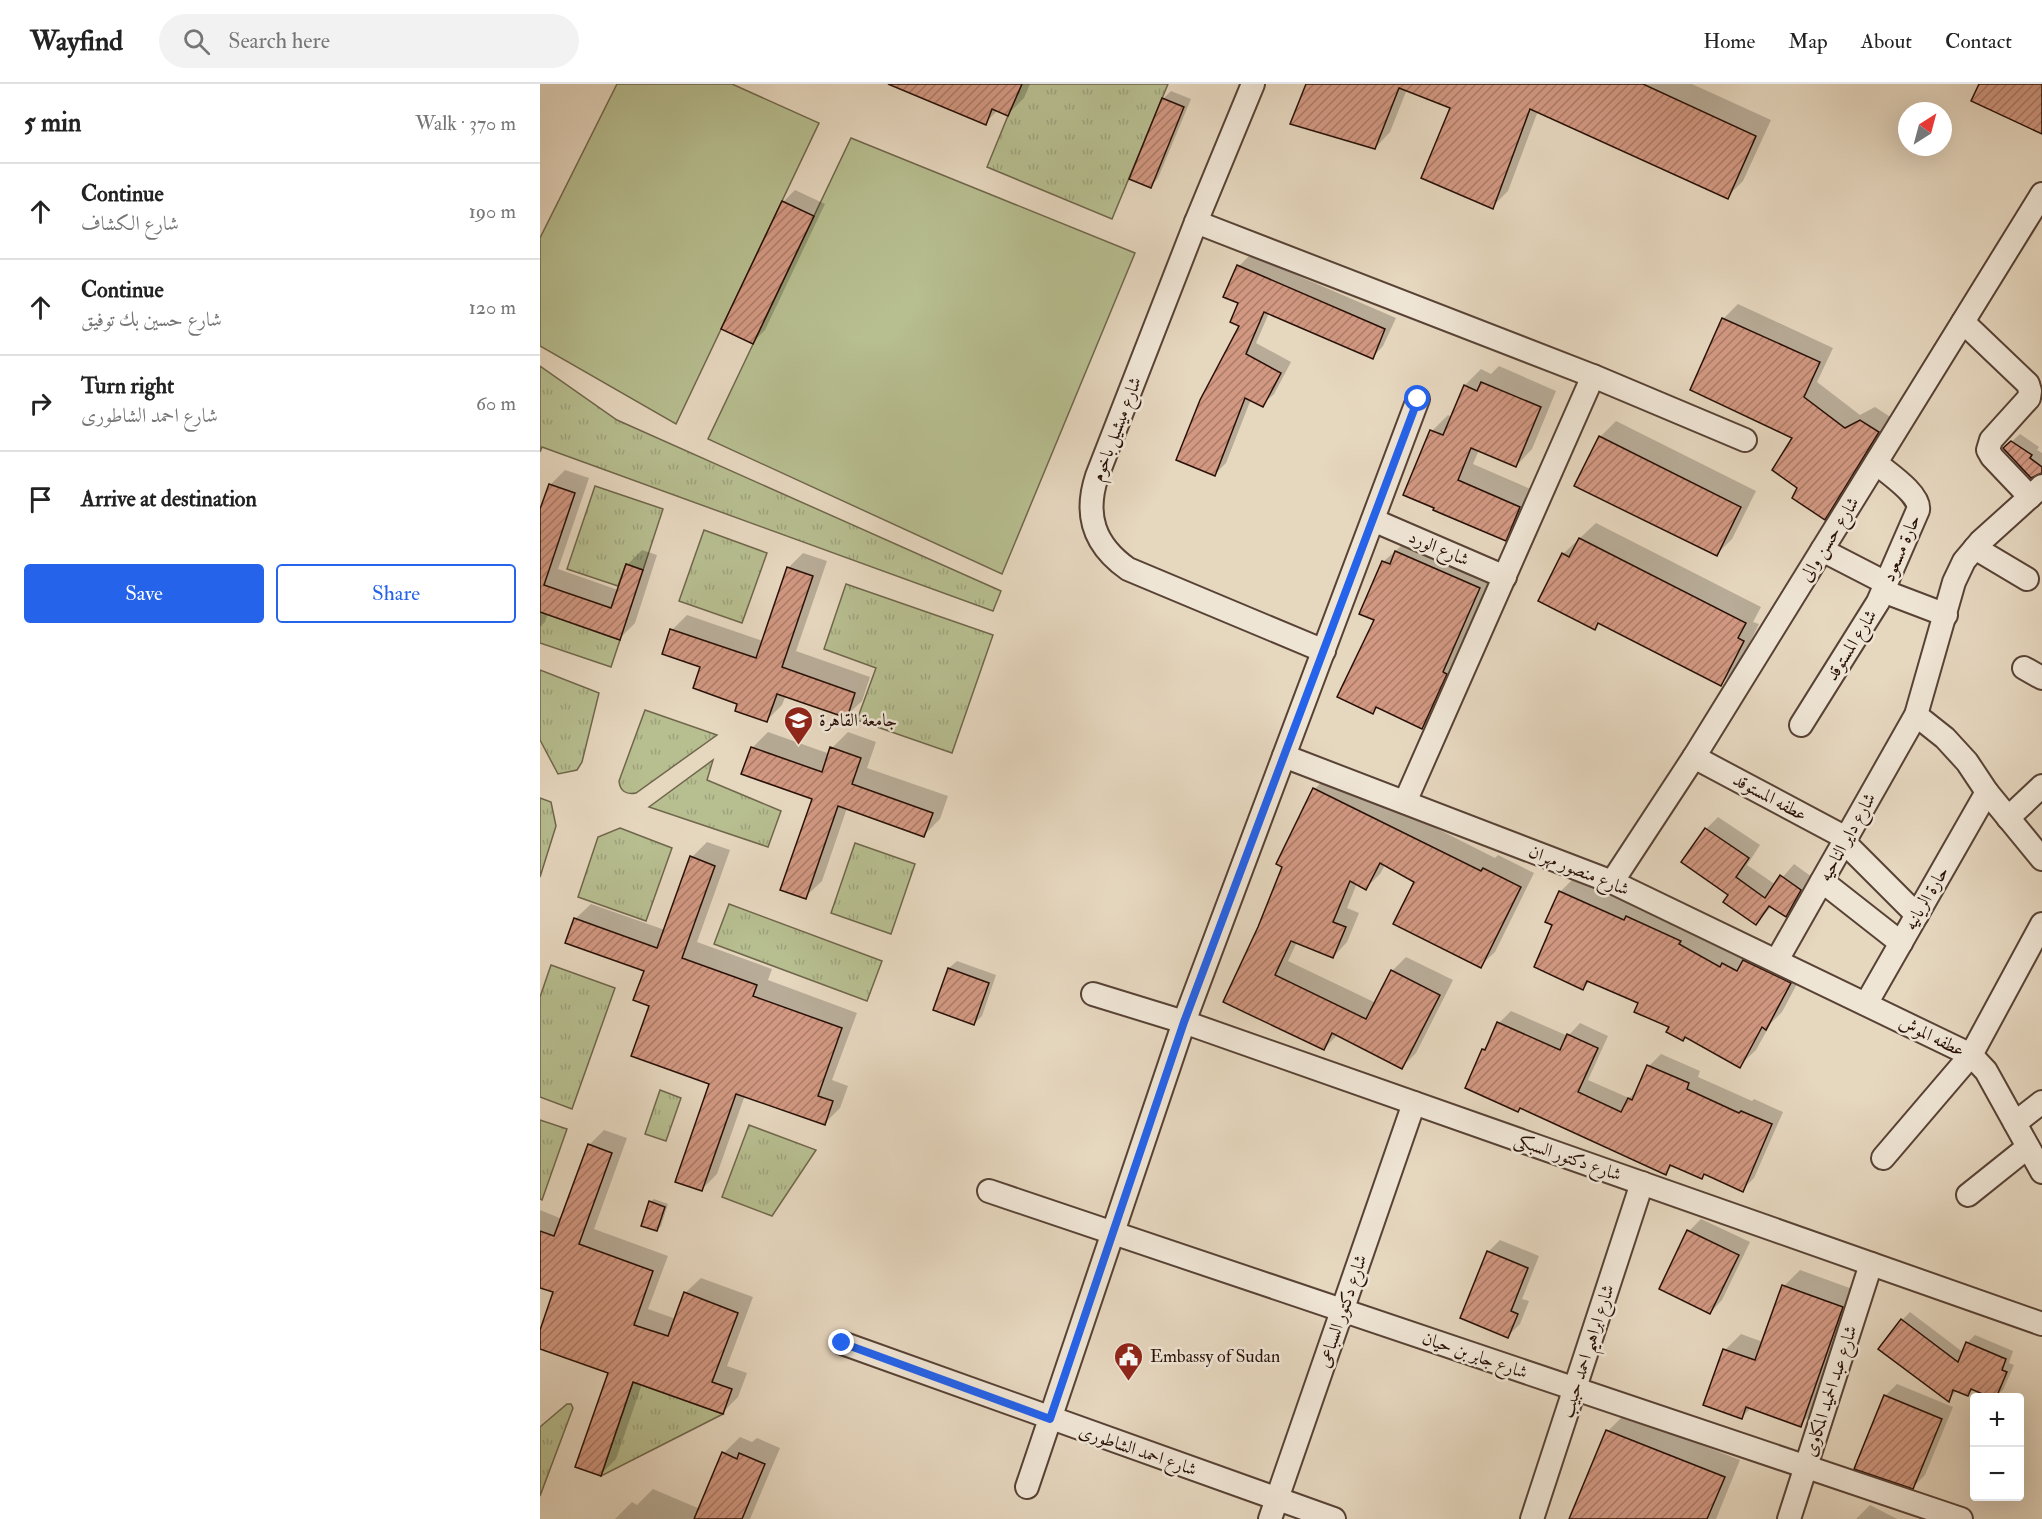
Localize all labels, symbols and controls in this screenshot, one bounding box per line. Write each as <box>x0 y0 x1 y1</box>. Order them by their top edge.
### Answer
search box <box>159 14 579 68</box>
text: Wayfind <box>30 24 123 59</box>
icon: search <box>180 25 213 58</box>
text: Search here <box>228 27 330 55</box>
text: Home <box>1703 28 1755 55</box>
text: Map <box>1788 28 1828 55</box>
text: About <box>1861 28 1912 55</box>
text: Contact <box>1945 28 2012 55</box>
north arrow <box>1898 102 1952 156</box>
text: 5 min <box>24 107 81 139</box>
text: Walk · 370 m <box>415 111 516 136</box>
text: Continue <box>81 180 164 208</box>
icon: ahead <box>24 195 57 228</box>
text: 190 m <box>469 199 516 224</box>
text: شارع الكشاف <box>81 211 179 236</box>
text: Continue <box>81 276 164 304</box>
icon: ahead <box>24 291 57 324</box>
text: 120 m <box>469 295 516 320</box>
text: شارع حسين بك توفيق <box>81 307 222 332</box>
text: Turn right <box>81 372 174 400</box>
street label: شارع ميشيل باخوم <box>1086 374 1151 486</box>
route start <box>1404 385 1430 411</box>
icon: right <box>24 387 57 420</box>
text: 60 m <box>476 391 516 416</box>
text: شارع احمد الشاطورى <box>81 403 218 428</box>
icon: arrive <box>24 483 57 516</box>
text: Arrive at destination <box>81 485 257 513</box>
street label: شارع حسن والى <box>1794 492 1867 588</box>
street label: حارة مسعود <box>1877 511 1926 585</box>
street label: شارع الورد <box>1404 525 1473 574</box>
button: Save <box>24 564 264 623</box>
button: Share <box>276 564 516 623</box>
street label: شارع المستوقد <box>1820 605 1885 687</box>
school or university icon: جامعة القاهرة <box>782 704 814 746</box>
place label: جامعة القاهرة <box>819 709 897 732</box>
street label: عطفه المستوقد <box>1729 768 1811 827</box>
street label: شارع داير الناحيه <box>1814 789 1884 887</box>
street label: شارع منصور مهران <box>1524 840 1632 904</box>
street label: حارة الريانيه <box>1899 862 1954 934</box>
street label: عطفه الموش <box>1895 1011 1968 1062</box>
street label: شارع دكتور السبكى <box>1510 1128 1625 1189</box>
street label: شارع دكتور السباعى <box>1312 1252 1375 1372</box>
street label: شارع ابراهيم احمد حبيب <box>1555 1281 1626 1423</box>
street label: شارع عبد الحميد المكاوى <box>1798 1323 1865 1461</box>
street label: شارع جابر بن حيان <box>1418 1327 1531 1387</box>
route end <box>828 1329 854 1355</box>
public building icon: Embassy of Sudan <box>1113 1340 1145 1382</box>
place label: Embassy of Sudan <box>1150 1345 1280 1368</box>
map controls <box>1970 1393 2024 1501</box>
button: + <box>1970 1393 2024 1447</box>
street label: شارع احمد الشاطورى <box>1075 1420 1200 1484</box>
button: − <box>1970 1447 2024 1501</box>

